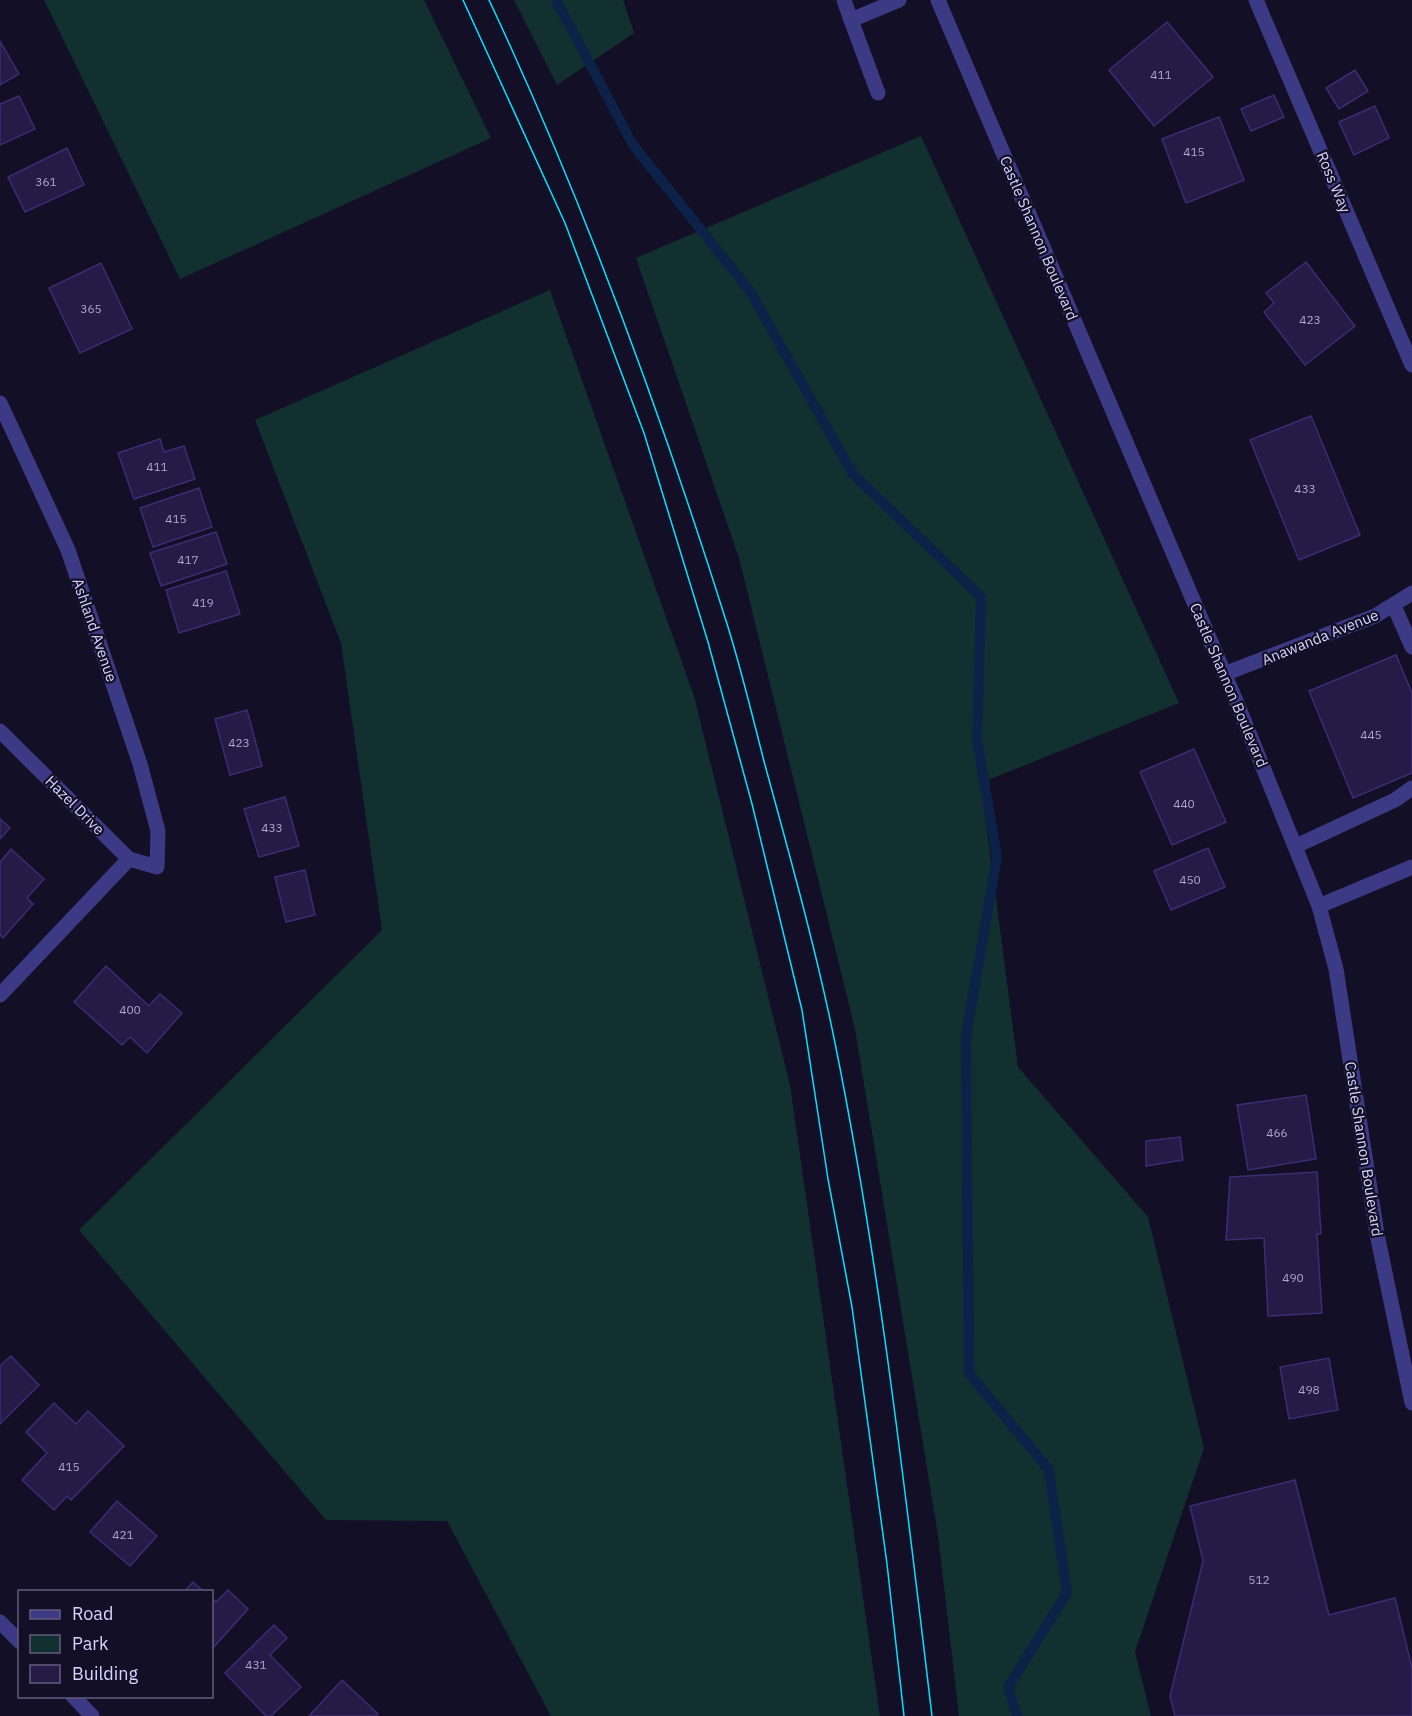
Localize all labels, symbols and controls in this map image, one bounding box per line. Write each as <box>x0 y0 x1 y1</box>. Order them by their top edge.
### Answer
house number: 411 <box>1150 67 1172 82</box>
house number: 415 <box>1183 144 1205 159</box>
street label: Ross Way <box>1313 149 1356 216</box>
street label: Castle Shannon Boulevard <box>996 153 1082 323</box>
house number: 361 <box>35 174 57 189</box>
house number: 365 <box>80 301 102 316</box>
house number: 423 <box>1299 312 1321 327</box>
house number: 411 <box>146 459 168 474</box>
house number: 433 <box>1294 481 1316 496</box>
house number: 415 <box>165 511 187 526</box>
house number: 417 <box>177 552 199 567</box>
street label: Ashland Avenue <box>68 576 122 684</box>
house number: 419 <box>192 595 214 610</box>
street label: Castle Shannon Boulevard <box>1186 600 1272 770</box>
street label: Anawanda Avenue <box>1259 605 1381 669</box>
house number: 445 <box>1360 727 1382 742</box>
house number: 423 <box>228 735 250 750</box>
street label: Hazel Drive <box>41 771 109 839</box>
house number: 440 <box>1173 796 1195 811</box>
house number: 433 <box>261 820 283 835</box>
house number: 450 <box>1179 872 1201 887</box>
house number: 400 <box>119 1002 141 1017</box>
street label: Castle Shannon Boulevard <box>1341 1060 1387 1238</box>
house number: 466 <box>1266 1125 1288 1140</box>
house number: 490 <box>1282 1270 1304 1285</box>
house number: 498 <box>1298 1382 1320 1397</box>
house number: 415 <box>58 1459 80 1474</box>
house number: 421 <box>112 1527 134 1542</box>
house number: 512 <box>1248 1572 1270 1587</box>
legend <box>18 1590 213 1698</box>
text: Road <box>72 1602 113 1625</box>
text: Park <box>72 1632 109 1655</box>
house number: 431 <box>245 1657 267 1672</box>
text: Building <box>72 1662 139 1685</box>

